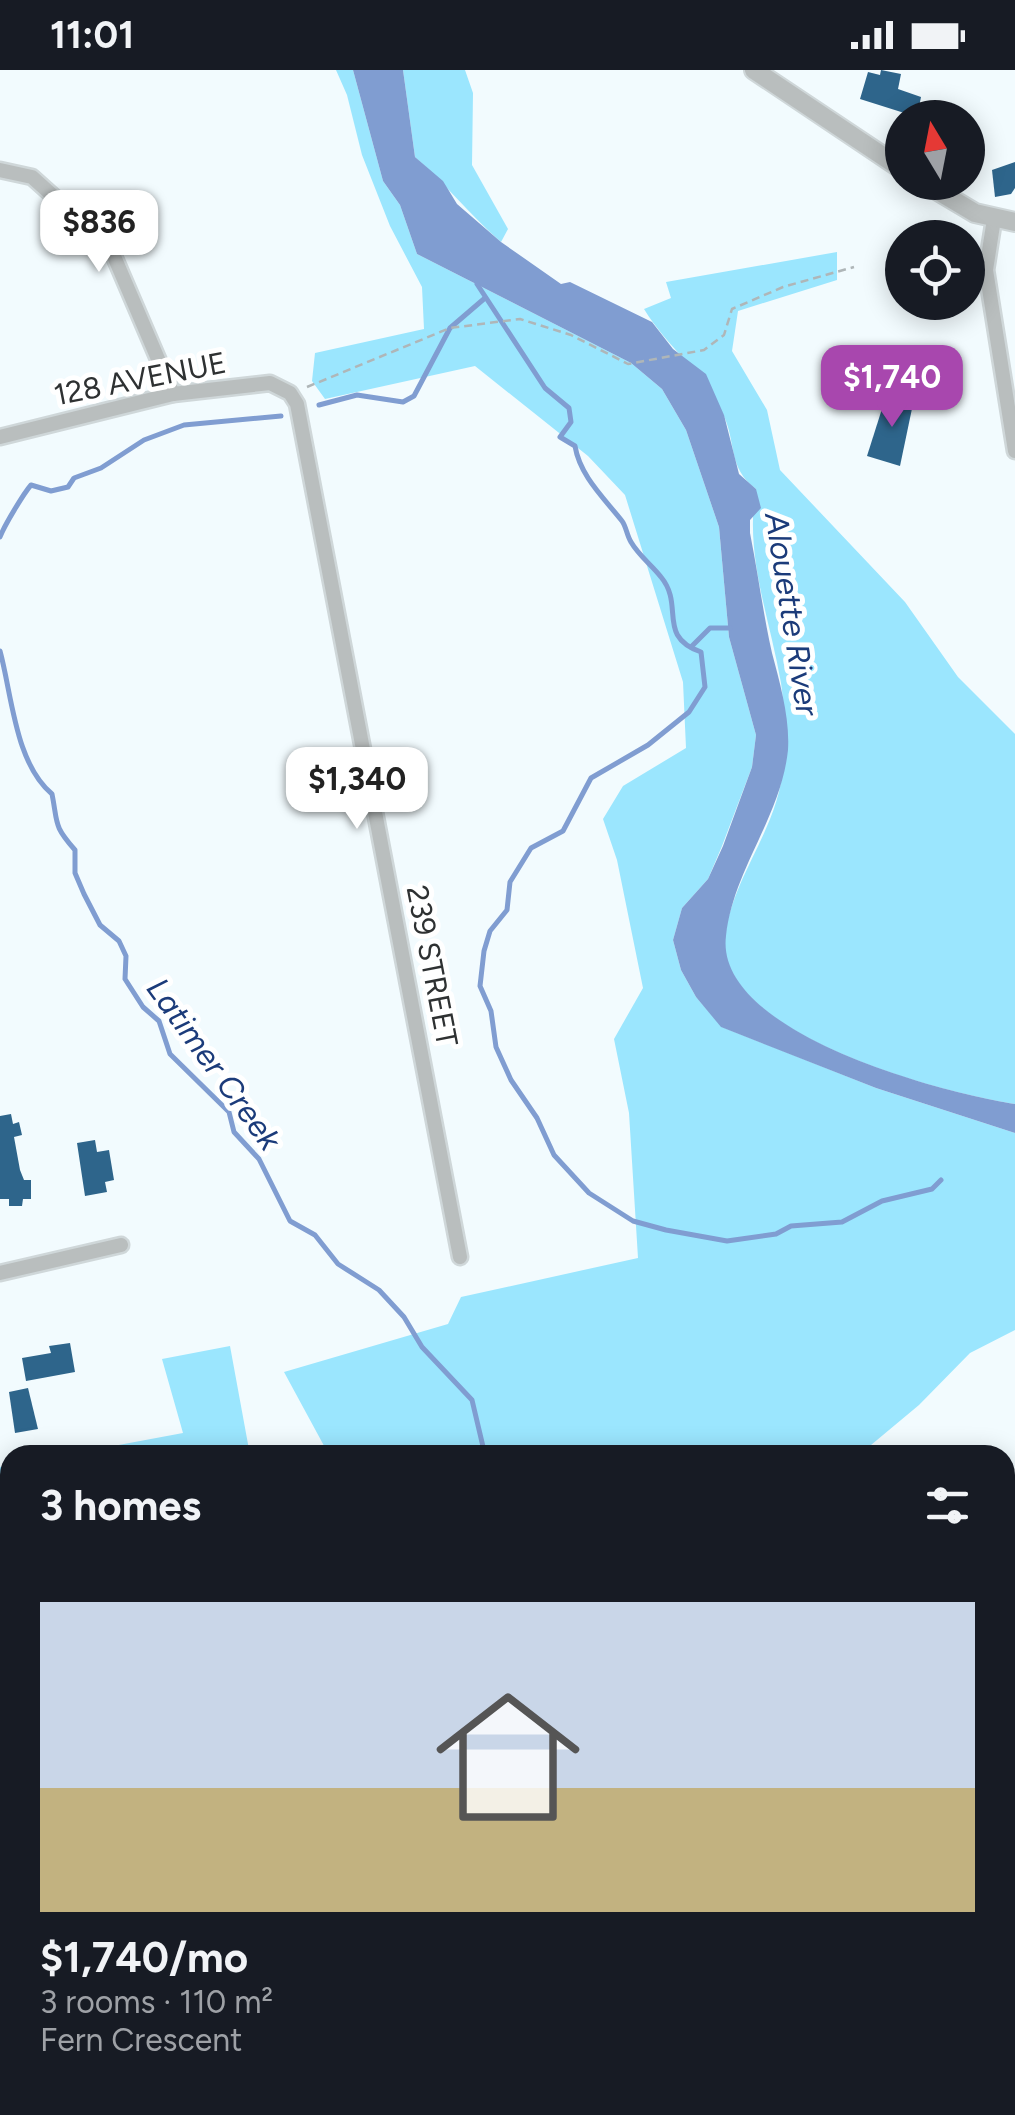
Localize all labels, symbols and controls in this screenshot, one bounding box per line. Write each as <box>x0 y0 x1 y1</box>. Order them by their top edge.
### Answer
text: 11:01 <box>50 12 134 58</box>
north arrow <box>885 100 985 200</box>
map controls <box>885 100 985 320</box>
pin: $836 <box>40 190 158 275</box>
text: $836 <box>62 203 136 241</box>
button: locate <box>885 220 985 320</box>
street label: 128 AVENUE <box>51 344 229 413</box>
pin: $1,740 <box>811 345 973 430</box>
text: $1,740 <box>843 358 941 396</box>
water label: Alouette River <box>757 508 827 719</box>
pin: $1,340 <box>276 747 438 832</box>
text: $1,340 <box>308 760 406 798</box>
street label: 239 STREET <box>399 882 466 1050</box>
water label: Latimer Creek <box>139 971 290 1159</box>
icon: filters <box>920 1478 975 1533</box>
text: 3 homes <box>40 1480 201 1531</box>
icon: home <box>418 1667 598 1847</box>
text: $1,740/mo <box>40 1932 248 1983</box>
text: 3 rooms · 110 m² <box>40 1983 273 2021</box>
text: Fern Crescent <box>40 2021 242 2059</box>

